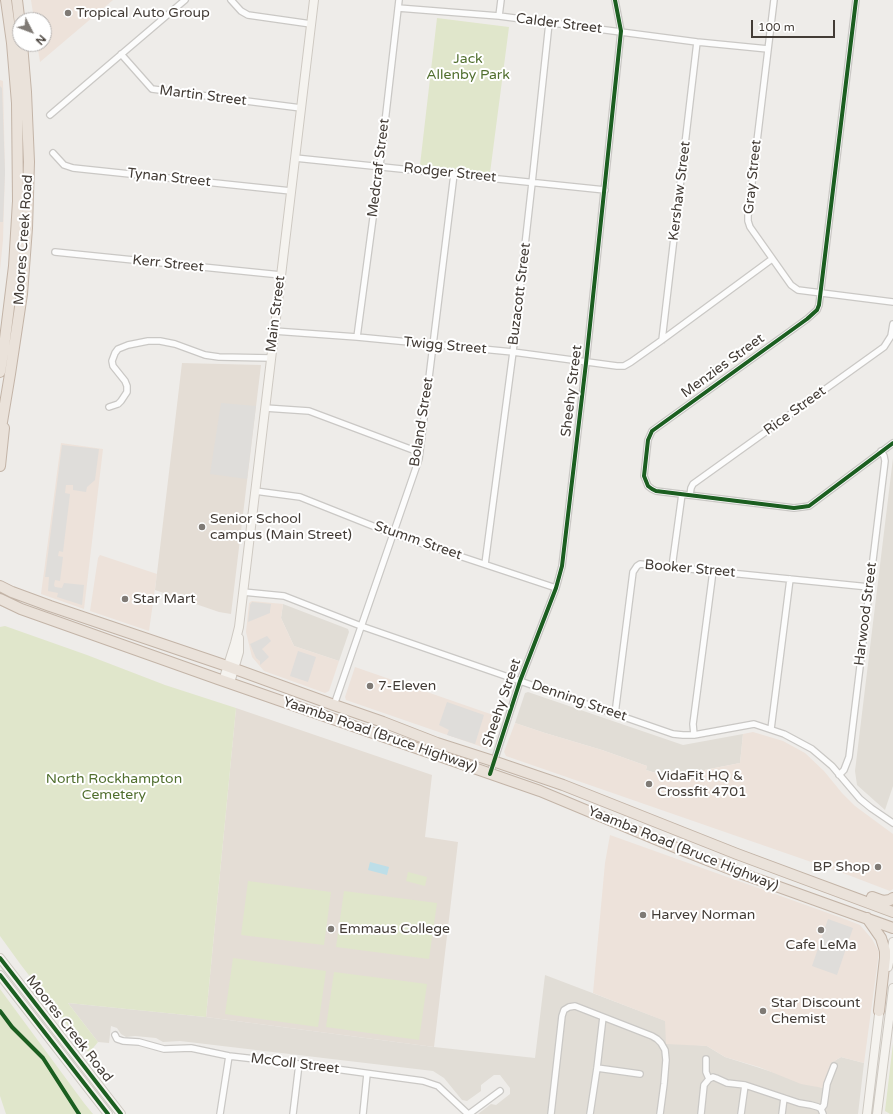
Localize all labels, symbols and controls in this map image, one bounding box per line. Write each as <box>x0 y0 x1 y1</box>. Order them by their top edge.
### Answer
place label: Tropical Auto Group <box>76 5 210 21</box>
marker: Tropical Auto Group <box>63 8 73 18</box>
street label: Calder Street <box>515 10 603 38</box>
north arrow <box>12 12 52 52</box>
scale bar <box>753 12 837 38</box>
text: 100 m <box>758 20 795 34</box>
text: N <box>33 32 48 47</box>
park label: Jack Allenby Park <box>426 51 510 84</box>
street label: Martin Street <box>158 82 248 110</box>
street label: Medcraf Street <box>365 118 393 218</box>
street label: Gray Street <box>741 139 765 215</box>
street label: Kershaw Street <box>666 140 694 242</box>
street label: Rodger Street <box>403 160 497 186</box>
street label: Tynan Street <box>127 165 211 191</box>
street label: Moores Creek Road <box>11 174 37 306</box>
street label: Buzacott Street <box>505 242 535 346</box>
street label: Kerr Street <box>131 252 205 276</box>
street label: Main Street <box>263 275 289 353</box>
street label: Menzies Street <box>678 330 768 402</box>
street label: Twigg Street <box>403 334 487 358</box>
street label: Sheehy Street <box>558 344 586 438</box>
street label: Boland Street <box>407 376 437 468</box>
street label: Rice Street <box>761 383 829 439</box>
place label: Senior School campus (Main Street) <box>210 511 352 544</box>
street label: Stumm Street <box>372 518 464 564</box>
marker: Senior School campus (Main Street) <box>197 522 207 532</box>
street label: Booker Street <box>644 557 736 581</box>
street label: Harwood Street <box>851 561 881 667</box>
place label: Star Mart <box>133 591 196 607</box>
marker: Star Mart <box>120 594 130 604</box>
street label: Sheehy Street <box>479 657 525 749</box>
street label: Denning Street <box>529 677 629 725</box>
place label: 7-Eleven <box>378 678 436 694</box>
marker: 7-Eleven <box>365 681 375 691</box>
street label: Yaamba Road (Bruce Highway) <box>281 694 479 776</box>
place label: VidaFit HQ & Crossfit 4701 <box>657 768 747 800</box>
park label: North Rockhampton Cemetery <box>46 771 182 804</box>
marker: VidaFit HQ & Crossfit 4701 <box>644 779 654 789</box>
street label: Yaamba Road (Bruce Highway) <box>585 803 781 895</box>
place label: BP Shop <box>813 859 870 875</box>
marker: BP Shop <box>873 862 883 872</box>
place label: Harvey Norman <box>651 907 755 923</box>
marker: Harvey Norman <box>638 910 648 920</box>
place label: Emmaus College <box>339 921 450 937</box>
marker: Emmaus College <box>326 924 336 934</box>
marker: Cafe LeMa <box>816 925 826 935</box>
place label: Cafe LeMa <box>785 937 857 953</box>
street label: Moores Creek Road <box>22 972 116 1086</box>
place label: Star Discount Chemist <box>771 995 860 1028</box>
marker: Star Discount Chemist <box>758 1006 768 1016</box>
street label: McColl Street <box>250 1050 340 1078</box>

